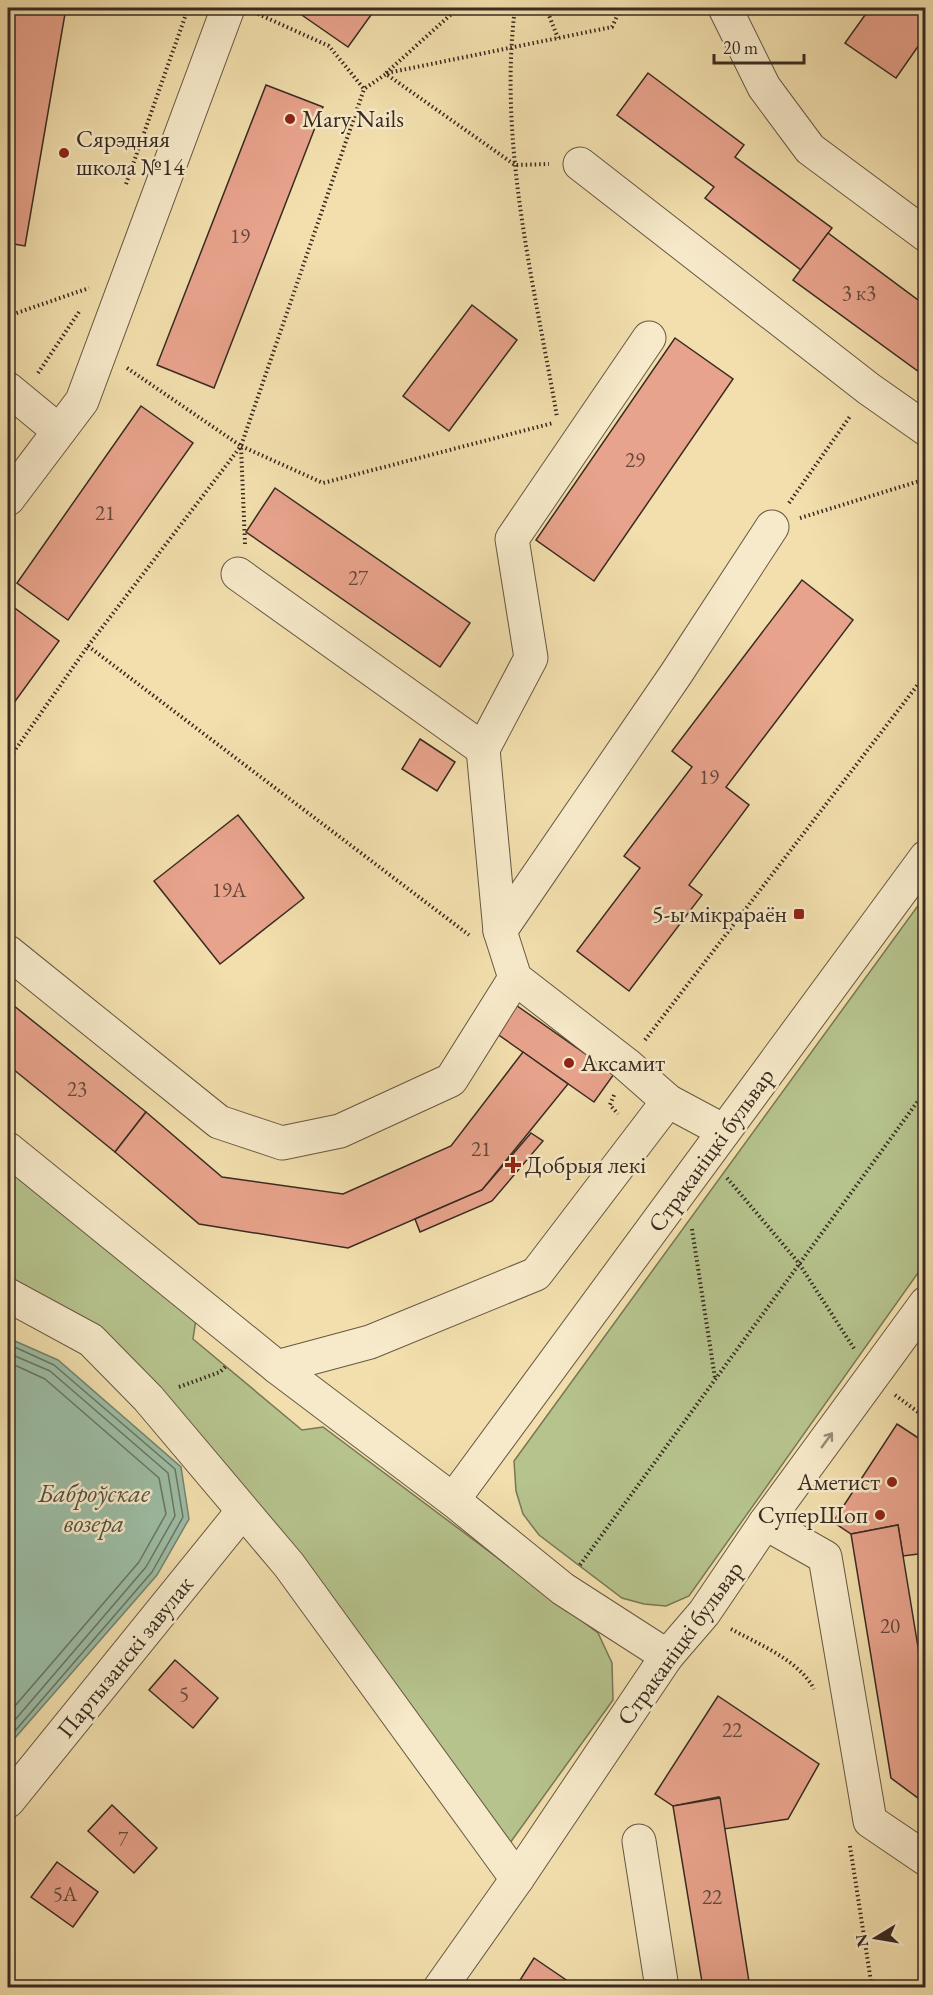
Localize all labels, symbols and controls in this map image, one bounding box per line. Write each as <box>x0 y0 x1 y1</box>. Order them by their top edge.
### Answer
scale bar <box>714 27 804 65</box>
text: 20 m <box>723 36 758 59</box>
place label: Mary Nails <box>302 103 404 134</box>
marker: Mary Nails <box>283 112 297 126</box>
place label: Сярэдняя школа №14 <box>76 123 185 182</box>
marker: Сярэдняя школа №14 <box>57 146 71 160</box>
house number: 19 <box>230 222 250 249</box>
house number: 3 к3 <box>842 279 876 306</box>
house number: 29 <box>625 446 645 473</box>
house number: 21 <box>95 499 115 526</box>
house number: 27 <box>348 564 369 591</box>
house number: 19 <box>699 763 719 790</box>
house number: 19А <box>212 876 247 903</box>
place label: 5-ы мікрараён <box>652 898 787 929</box>
marker: 5-ы мікрараён <box>792 907 806 921</box>
place label: Аксамит <box>580 1047 665 1078</box>
marker: Аксамит <box>562 1056 576 1070</box>
street label: Страканіцкі бульвар <box>641 1061 781 1238</box>
house number: 23 <box>67 1075 87 1102</box>
house number: 21 <box>471 1135 491 1162</box>
place label: Добрыя лекi <box>525 1149 646 1180</box>
marker: Добрыя лекi <box>506 1158 520 1172</box>
one-way arrow <box>820 1433 833 1449</box>
place label: Аметист <box>796 1466 880 1497</box>
marker: Аметист <box>885 1475 899 1489</box>
water label: Баброўскае возера <box>37 1476 151 1540</box>
place label: СуперШоп <box>758 1499 868 1530</box>
marker: СуперШоп <box>873 1508 887 1522</box>
street label: Страканіцкі бульвар <box>610 1554 750 1731</box>
street label: Партызанскі завулак <box>50 1569 200 1744</box>
house number: 20 <box>880 1612 900 1639</box>
house number: 5 <box>179 1680 189 1707</box>
house number: 22 <box>722 1716 742 1743</box>
house number: 7 <box>118 1825 129 1852</box>
house number: 5А <box>53 1880 78 1907</box>
house number: 22 <box>702 1883 722 1910</box>
north arrow <box>846 1908 906 1968</box>
text: N <box>850 1932 873 1949</box>

